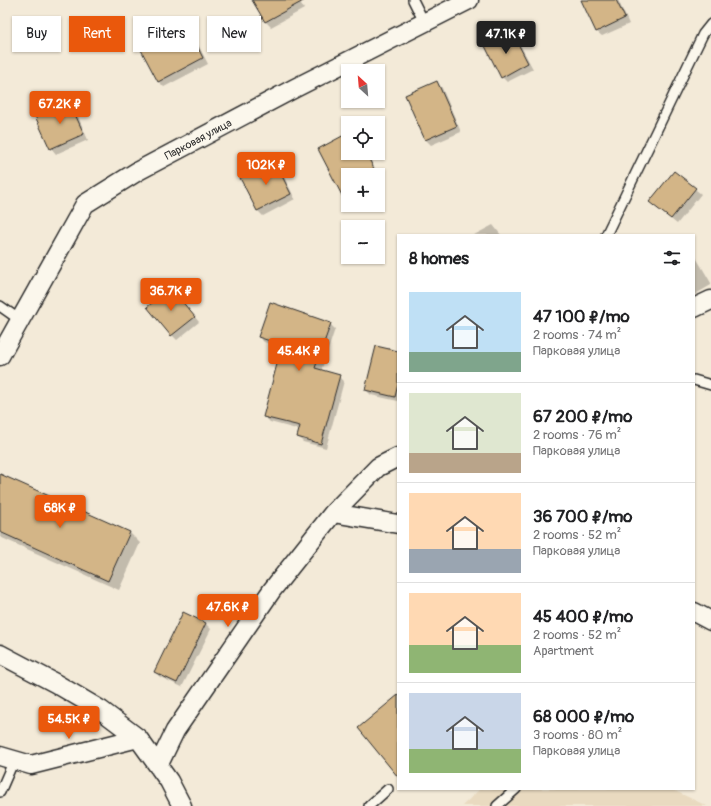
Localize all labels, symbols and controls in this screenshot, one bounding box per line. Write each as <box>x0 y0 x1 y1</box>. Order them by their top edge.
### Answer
chip: Buy <box>12 16 61 52</box>
chip: Rent <box>69 16 125 52</box>
chip: Filters <box>133 16 199 52</box>
chip: New <box>207 16 261 52</box>
pin: 47.1K ₽ <box>469 21 543 55</box>
text: 47.1K ₽ <box>486 26 526 42</box>
north arrow <box>341 64 385 108</box>
map controls <box>341 64 385 264</box>
pin: 67.2K ₽ <box>23 91 97 125</box>
text: 67.2K ₽ <box>39 96 81 112</box>
street label: Парковая улица <box>163 116 234 163</box>
button: locate <box>341 116 385 160</box>
pin: 102K ₽ <box>233 152 299 186</box>
text: 102K ₽ <box>246 157 286 173</box>
button: + <box>341 168 385 212</box>
button: − <box>341 220 385 264</box>
icon: filters <box>661 247 683 269</box>
text: 8 homes <box>409 248 469 269</box>
pin: 36.7K ₽ <box>134 278 208 312</box>
text: 36.7K ₽ <box>149 283 193 299</box>
text: 47 100 ₽/mo <box>533 306 630 327</box>
icon: home <box>441 308 489 356</box>
text: 2 rooms · 74 m² <box>533 327 621 343</box>
pin: 45.4K ₽ <box>262 338 336 372</box>
text: 45.4K ₽ <box>277 343 321 359</box>
text: Парковая улица <box>533 343 620 359</box>
text: 67 200 ₽/mo <box>533 406 632 427</box>
icon: home <box>441 409 489 457</box>
text: 2 rooms · 76 m² <box>533 427 621 443</box>
text: Парковая улица <box>533 443 620 459</box>
pin: 68K ₽ <box>32 495 88 529</box>
text: 68K ₽ <box>44 500 76 516</box>
text: 36 700 ₽/mo <box>533 506 633 527</box>
icon: home <box>441 509 489 557</box>
text: 2 rooms · 52 m² <box>533 527 621 543</box>
text: Парковая улица <box>533 543 620 559</box>
pin: 47.6K ₽ <box>191 594 265 628</box>
text: 47.6K ₽ <box>206 599 250 615</box>
text: 45 400 ₽/mo <box>533 606 633 627</box>
icon: home <box>441 609 489 657</box>
text: 2 rooms · 52 m² <box>533 627 621 643</box>
text: Apartment <box>533 643 594 659</box>
pin: 54.5K ₽ <box>32 706 106 740</box>
text: 68 000 ₽/mo <box>533 706 634 727</box>
icon: home <box>441 709 489 757</box>
text: 54.5K ₽ <box>48 711 90 727</box>
text: 3 rooms · 80 m² <box>533 727 622 743</box>
text: Парковая улица <box>533 743 620 759</box>

